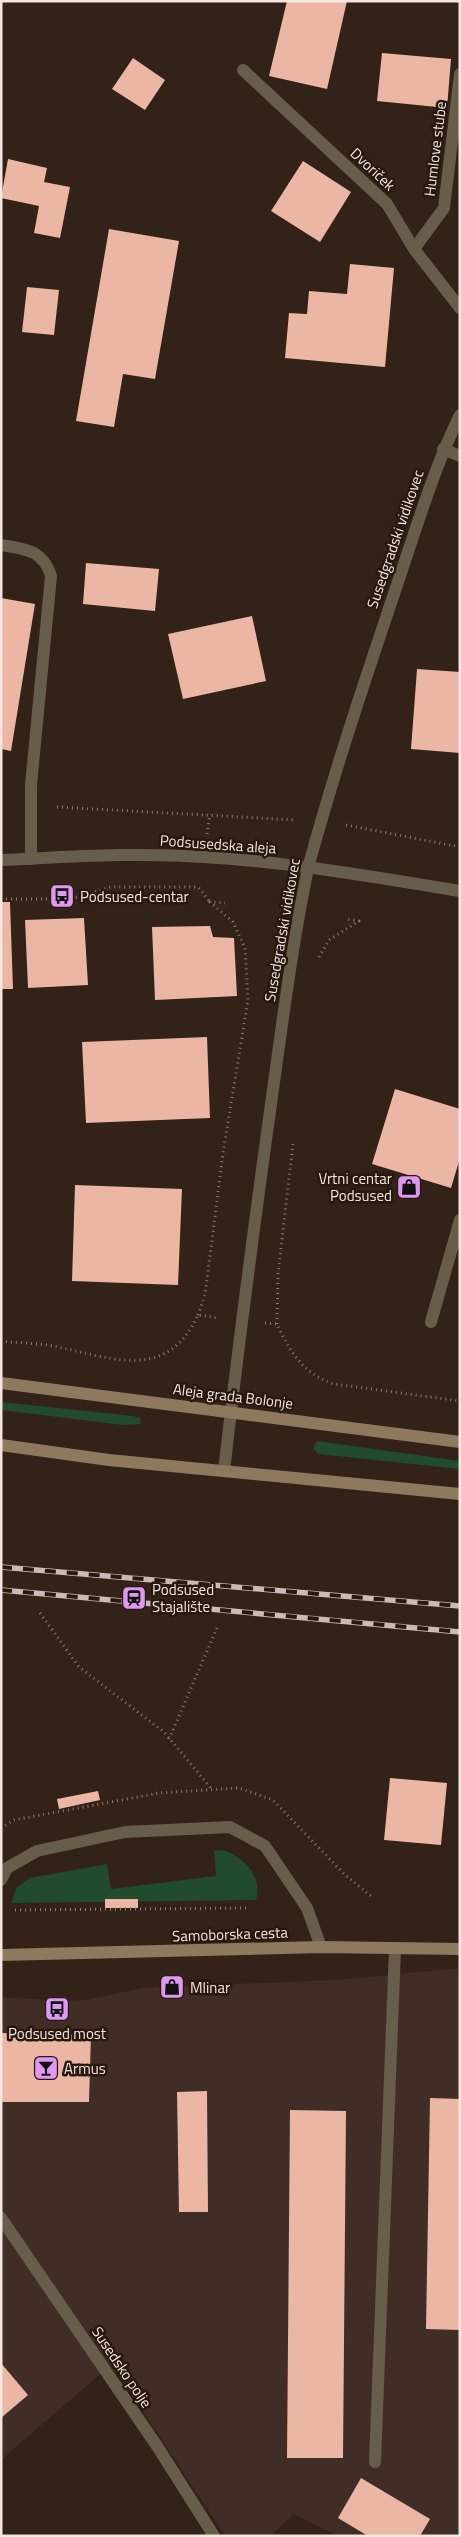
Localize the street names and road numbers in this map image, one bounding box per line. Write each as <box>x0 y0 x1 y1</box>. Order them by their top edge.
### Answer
street label: Humlove stube <box>418 100 452 198</box>
street label: Dvoriček <box>345 142 401 196</box>
street label: Susedgradski vidikovec <box>360 467 430 611</box>
street label: Podsusedska aleja <box>159 828 277 860</box>
street label: Susedgradski vidikovec <box>258 856 306 1004</box>
street label: Aleja grada Bolonje <box>172 1377 294 1415</box>
street label: Samoborska cesta <box>172 1920 289 1948</box>
street label: Susedsko polje <box>86 2322 158 2412</box>

